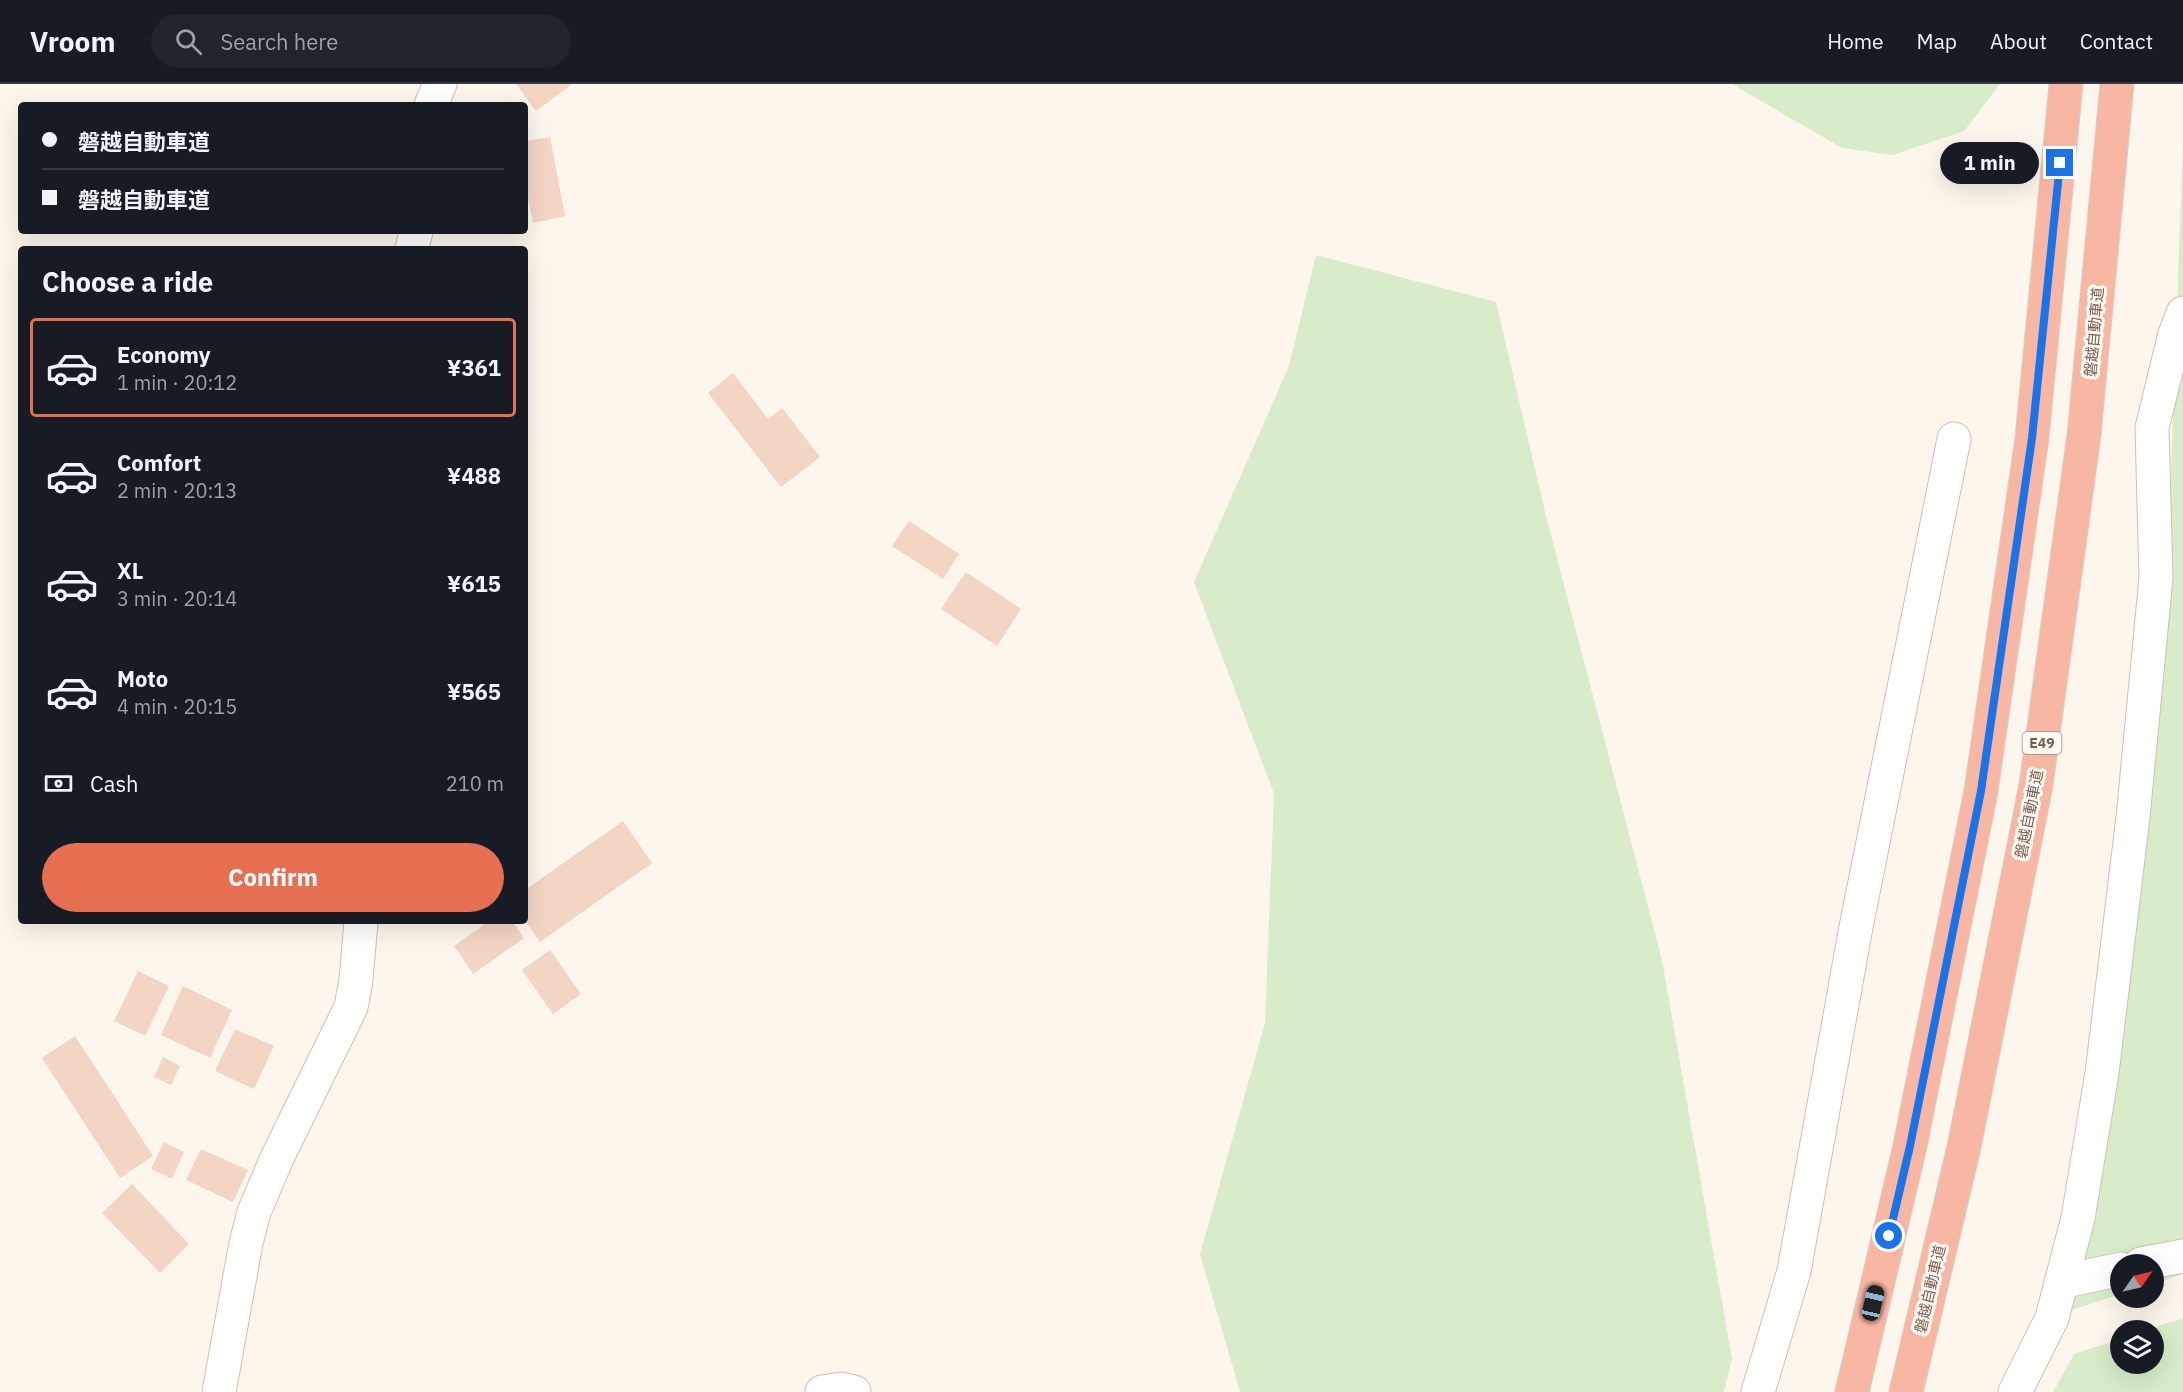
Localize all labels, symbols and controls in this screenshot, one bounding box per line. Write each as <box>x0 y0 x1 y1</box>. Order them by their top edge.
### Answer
search box <box>151 14 571 68</box>
text: Vroom <box>30 23 115 60</box>
icon: search <box>172 25 205 58</box>
text: Search here <box>220 27 338 56</box>
text: Home <box>1827 27 1884 55</box>
text: Map <box>1917 27 1957 55</box>
text: About <box>1990 27 2047 55</box>
text: Contact <box>2080 27 2153 55</box>
text: 磐越自動車道 <box>78 127 210 156</box>
callout: 1 min <box>1940 142 2039 184</box>
text: 1 min <box>1963 149 2016 176</box>
route end <box>2046 149 2073 176</box>
text: 磐越自動車道 <box>78 185 210 214</box>
text: Choose a ride <box>42 264 213 299</box>
street label: 磐越自動車道 <box>2081 286 2107 378</box>
text: Economy <box>117 340 211 369</box>
icon: car <box>45 341 99 395</box>
text: ¥361 <box>447 353 501 382</box>
text: 1 min · 20:12 <box>117 369 237 396</box>
text: Comfort <box>117 448 201 477</box>
icon: car <box>45 449 99 503</box>
text: ¥488 <box>447 461 501 490</box>
text: 2 min · 20:13 <box>117 477 237 504</box>
text: XL <box>117 556 143 585</box>
icon: car <box>45 557 99 611</box>
text: ¥615 <box>447 569 501 598</box>
text: 3 min · 20:14 <box>117 585 237 612</box>
text: Moto <box>117 664 168 693</box>
icon: car <box>45 665 99 719</box>
text: ¥565 <box>447 677 501 706</box>
text: 4 min · 20:15 <box>117 693 237 720</box>
road number: E49 <box>2022 732 2062 754</box>
icon: cash <box>42 767 75 800</box>
street label: 磐越自動車道 <box>2011 768 2047 860</box>
text: Cash <box>90 769 139 798</box>
text: 210 m <box>446 770 504 797</box>
button: Confirm <box>42 843 504 912</box>
route start <box>1875 1222 1902 1249</box>
street label: 磐越自動車道 <box>1911 1243 1949 1335</box>
north arrow <box>2110 1254 2164 1308</box>
map controls <box>2110 1254 2164 1374</box>
car <box>1860 1283 1886 1323</box>
button: layers <box>2110 1320 2164 1374</box>

